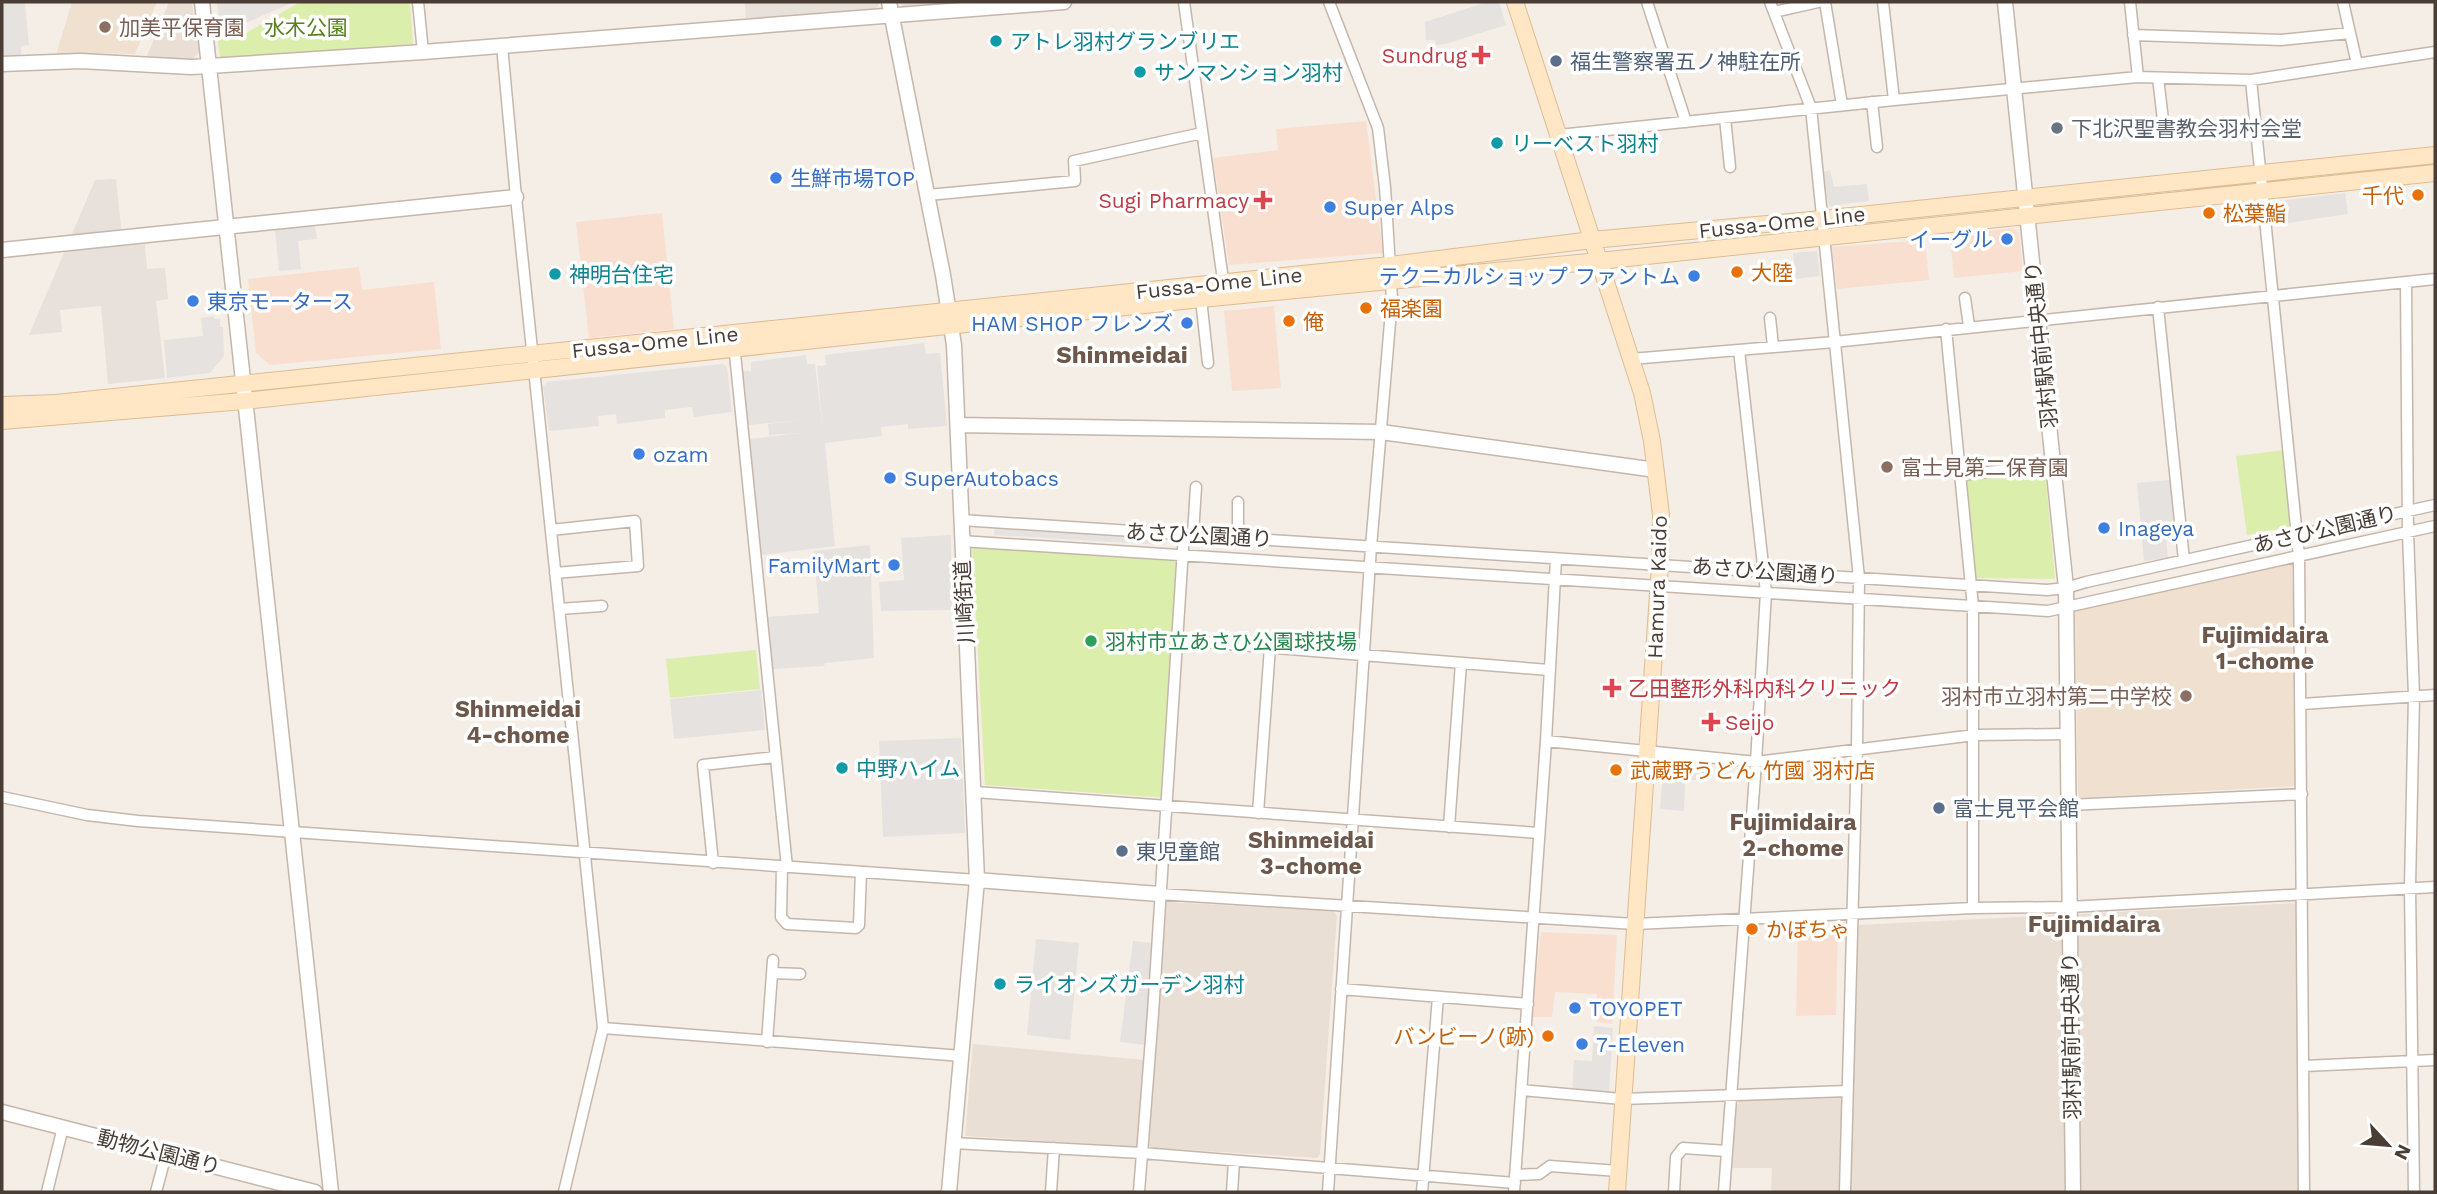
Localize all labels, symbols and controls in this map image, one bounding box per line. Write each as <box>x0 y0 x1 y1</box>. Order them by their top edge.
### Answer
place label: 加美平保育園 <box>119 15 245 40</box>
park label: 水木公園 <box>264 15 348 40</box>
marker: 加美平保育園 <box>97 19 113 35</box>
place label: アトレ羽村グランブリエ <box>1010 29 1240 54</box>
marker: アトレ羽村グランブリエ <box>988 33 1004 49</box>
place label: Sundrug <box>1382 43 1468 68</box>
marker: Sundrug <box>1473 47 1489 63</box>
place label: 福生警察署五ノ神駐在所 <box>1570 49 1801 74</box>
marker: 福生警察署五ノ神駐在所 <box>1548 53 1564 69</box>
place label: サンマンション羽村 <box>1154 60 1343 85</box>
marker: サンマンション羽村 <box>1132 64 1148 80</box>
place label: 下北沢聖書教会羽村会堂 <box>2071 116 2302 141</box>
marker: 下北沢聖書教会羽村会堂 <box>2049 120 2065 136</box>
place label: リーベスト羽村 <box>1511 131 1658 156</box>
marker: リーベスト羽村 <box>1489 135 1505 151</box>
place label: 生鮮市場TOP <box>790 166 915 191</box>
marker: 生鮮市場TOP <box>768 170 784 186</box>
place label: 千代 <box>2362 183 2404 208</box>
marker: 千代 <box>2410 187 2426 203</box>
place label: Sugi Pharmacy <box>1098 188 1249 213</box>
marker: Sugi Pharmacy <box>1255 192 1271 208</box>
place label: Super Alps <box>1344 195 1455 220</box>
marker: Super Alps <box>1322 199 1338 215</box>
street label: Fussa-Ome Line <box>1697 201 1867 243</box>
place label: 松葉鮨 <box>2223 201 2286 226</box>
marker: 松葉鮨 <box>2201 205 2217 221</box>
place label: イーグル <box>1909 227 1993 252</box>
marker: イーグル <box>1999 231 2015 247</box>
place label: 大陸 <box>1751 260 1793 285</box>
street label: 羽村駅前中央通り <box>2020 260 2062 430</box>
place label: 神明台住宅 <box>569 262 674 287</box>
street label: Fussa-Ome Line <box>1134 262 1304 304</box>
place label: テクニカルショップ ファントム <box>1379 264 1680 289</box>
marker: 大陸 <box>1729 264 1745 280</box>
marker: 神明台住宅 <box>547 266 563 282</box>
marker: テクニカルショップ ファントム <box>1686 268 1702 284</box>
place label: 東京モータース <box>207 289 353 314</box>
marker: 東京モータース <box>185 293 201 309</box>
place label: 福楽園 <box>1380 296 1443 321</box>
marker: 福楽園 <box>1358 300 1374 316</box>
place label: 俺 <box>1303 309 1324 334</box>
place label: HAM SHOP フレンズ <box>971 311 1173 336</box>
marker: 俺 <box>1281 313 1297 329</box>
marker: HAM SHOP フレンズ <box>1179 315 1195 331</box>
street label: Fussa-Ome Line <box>570 321 740 363</box>
district label: Shinmeidai <box>1056 341 1188 369</box>
place label: ozam <box>653 442 709 467</box>
marker: ozam <box>631 446 647 462</box>
place label: 富士見第二保育園 <box>1901 455 2069 480</box>
marker: 富士見第二保育園 <box>1879 459 1895 475</box>
place label: SuperAutobacs <box>904 466 1059 491</box>
marker: SuperAutobacs <box>882 470 898 486</box>
street label: あさひ公園通り <box>2251 500 2399 558</box>
street label: Hamura Kaido <box>1642 515 1672 659</box>
place label: Inageya <box>2118 516 2194 541</box>
street label: あさひ公園通り <box>1125 519 1273 551</box>
marker: Inageya <box>2096 520 2112 536</box>
place label: FamilyMart <box>768 553 880 578</box>
street label: あさひ公園通り <box>1691 553 1839 589</box>
marker: FamilyMart <box>886 557 902 573</box>
street label: 川崎街道 <box>949 559 979 645</box>
district label: Fujimidaira 1-chome <box>2201 622 2329 675</box>
place label: 羽村市立あさひ公園球技場 <box>1105 629 1357 654</box>
marker: 羽村市立あさひ公園球技場 <box>1083 633 1099 649</box>
place label: 乙田整形外科内科クリニック <box>1628 676 1901 701</box>
marker: 乙田整形外科内科クリニック <box>1602 678 1622 698</box>
place label: 羽村市立羽村第二中学校 <box>1941 684 2172 709</box>
marker: 羽村市立羽村第二中学校 <box>2178 688 2194 704</box>
district label: Shinmeidai 4-chome <box>455 696 581 749</box>
place label: Seijo <box>1725 710 1774 735</box>
marker: Seijo <box>1703 714 1719 730</box>
place label: 中野ハイム <box>856 756 960 781</box>
place label: 武蔵野うどん 竹國 羽村店 <box>1630 758 1875 783</box>
marker: 中野ハイム <box>834 760 850 776</box>
marker: 武蔵野うどん 竹國 羽村店 <box>1608 762 1624 778</box>
place label: 富士見平会館 <box>1953 796 2079 821</box>
marker: 富士見平会館 <box>1931 800 1947 816</box>
district label: Fujimidaira 2-chome <box>1729 809 1857 862</box>
district label: Shinmeidai 3-chome <box>1248 827 1374 880</box>
place label: 東児童館 <box>1136 839 1220 864</box>
marker: 東児童館 <box>1114 843 1130 859</box>
district label: Fujimidaira <box>2028 910 2160 938</box>
place label: かぼちゃ <box>1766 917 1850 942</box>
marker: かぼちゃ <box>1744 921 1760 937</box>
street label: 羽村駅前中央通り <box>2057 952 2085 1120</box>
place label: ライオンズガーデン羽村 <box>1014 972 1245 997</box>
marker: ライオンズガーデン羽村 <box>992 976 1008 992</box>
place label: TOYOPET <box>1589 996 1683 1021</box>
marker: TOYOPET <box>1567 1000 1583 1016</box>
place label: バンビーノ(跡) <box>1394 1024 1534 1049</box>
marker: バンビーノ(跡) <box>1540 1028 1556 1044</box>
place label: 7-Eleven <box>1596 1032 1685 1057</box>
marker: 7-Eleven <box>1574 1036 1590 1052</box>
north arrow <box>2353 1110 2423 1180</box>
street label: 動物公園通り <box>95 1125 223 1179</box>
text: N <box>2389 1141 2416 1164</box>

